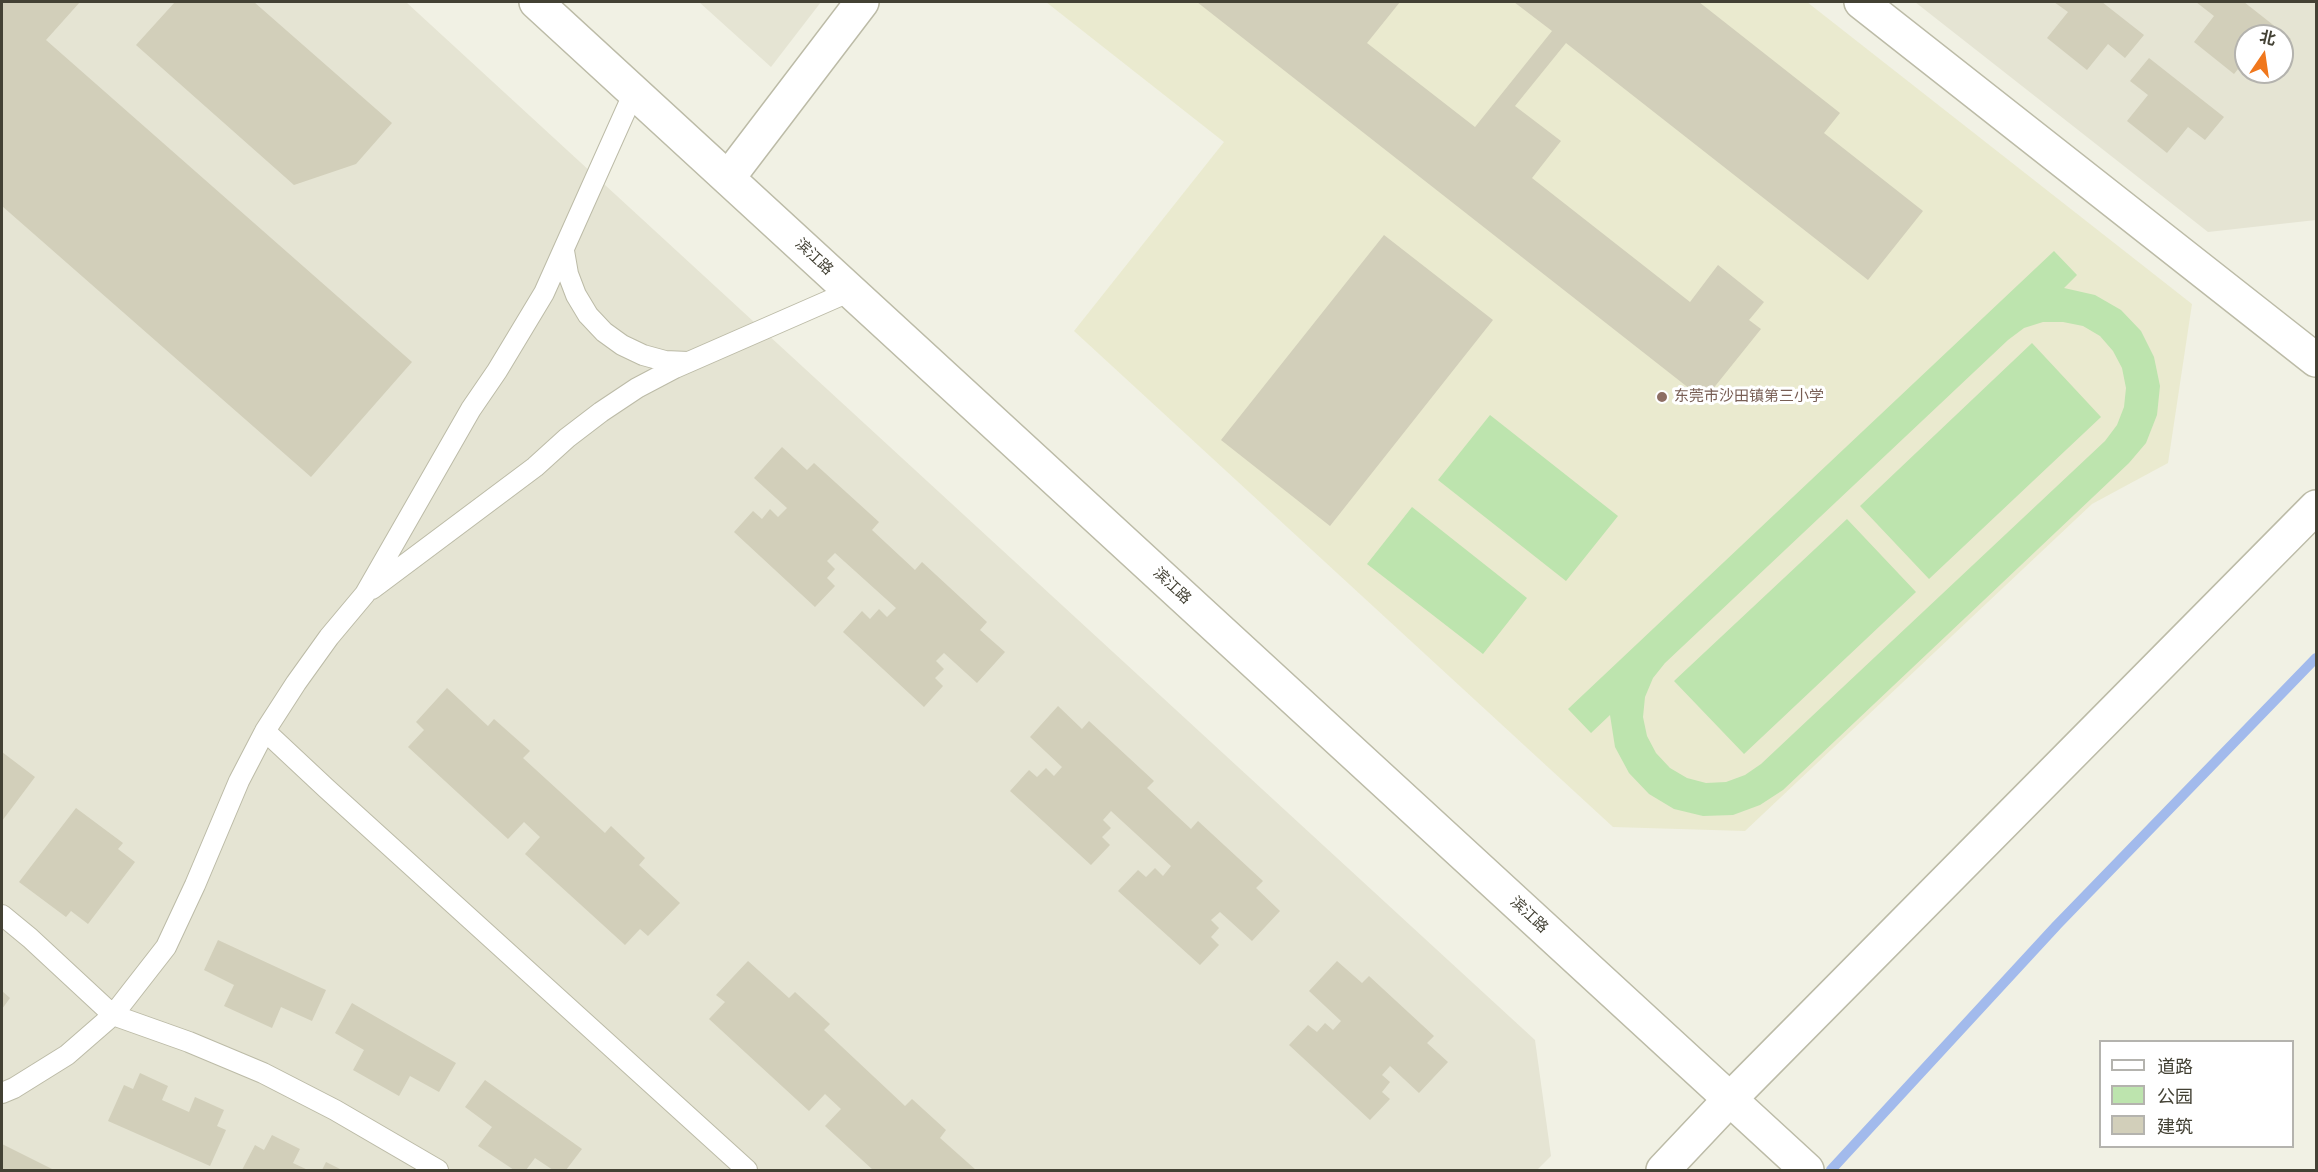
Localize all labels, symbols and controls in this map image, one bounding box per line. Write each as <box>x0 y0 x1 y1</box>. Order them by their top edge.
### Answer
north arrow <box>2234 24 2294 84</box>
text: 北 <box>2258 27 2278 49</box>
street label: 滨江路 <box>791 235 837 279</box>
place label: 东莞市沙田镇第三小学 <box>1674 388 1824 406</box>
marker: 东莞市沙田镇第三小学 <box>1655 390 1669 404</box>
street label: 滨江路 <box>1149 564 1195 608</box>
street label: 滨江路 <box>1506 893 1552 937</box>
legend <box>2099 1040 2294 1148</box>
text: 道路 <box>2157 1056 2193 1078</box>
text: 公园 <box>2157 1086 2193 1108</box>
text: 建筑 <box>2157 1116 2193 1138</box>

